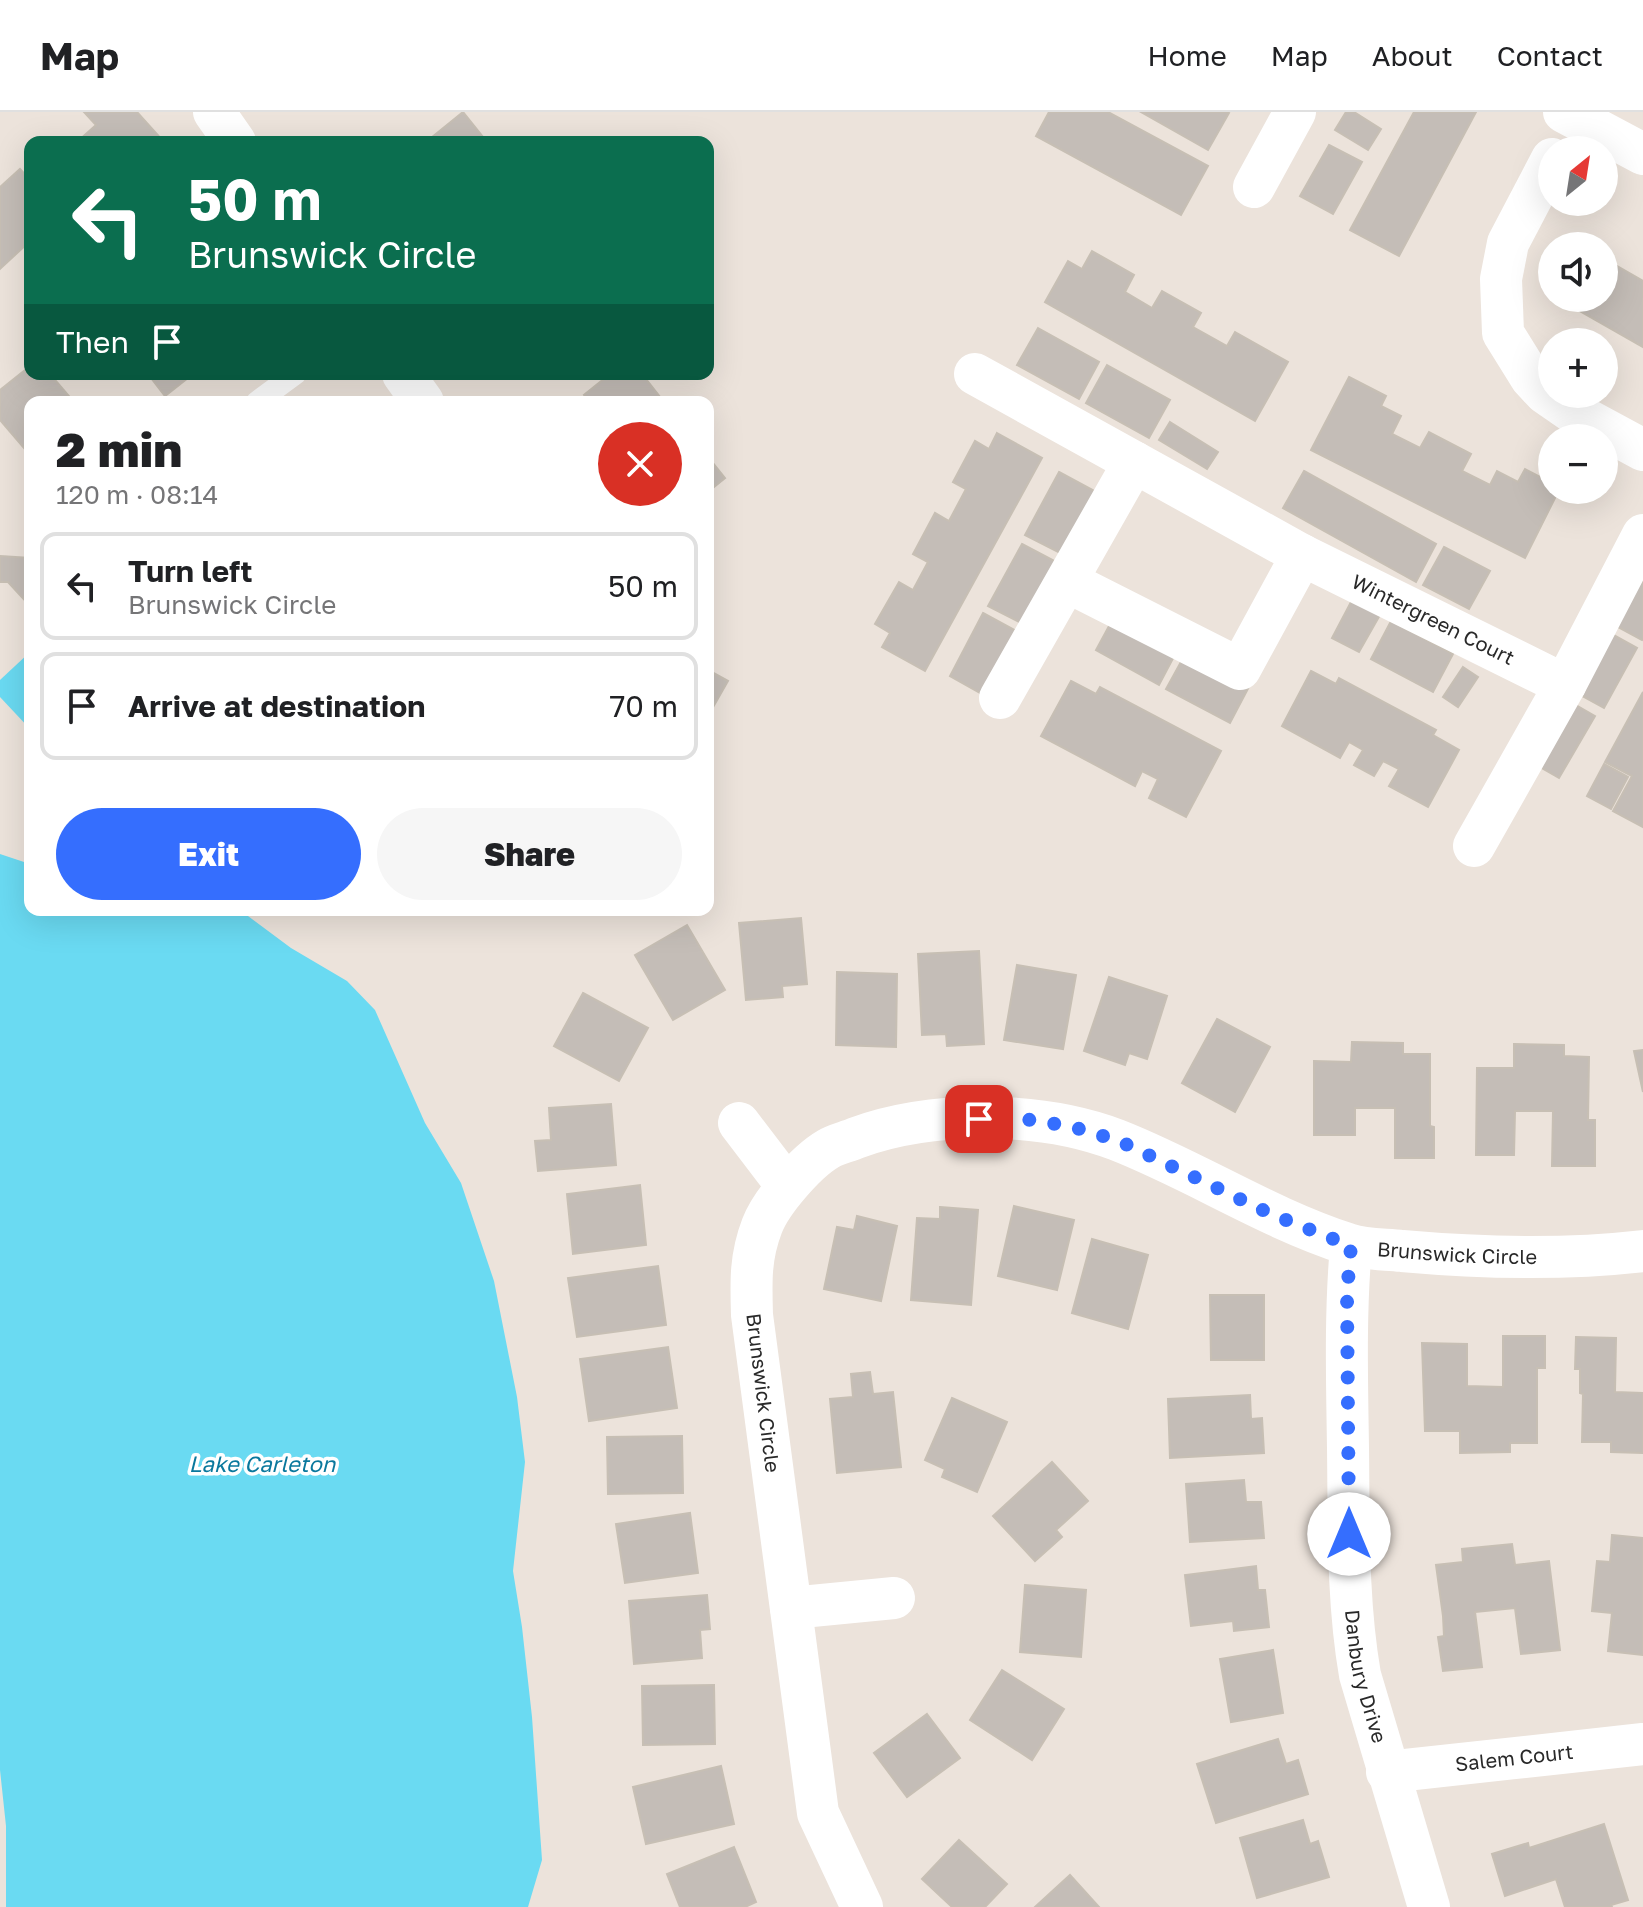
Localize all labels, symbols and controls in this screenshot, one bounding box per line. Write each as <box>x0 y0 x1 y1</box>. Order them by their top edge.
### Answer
text: Map <box>40 33 119 78</box>
text: Home <box>1148 39 1227 72</box>
text: Map <box>1271 39 1328 72</box>
text: About <box>1372 39 1453 72</box>
text: Contact <box>1497 39 1603 72</box>
north arrow <box>1538 136 1618 216</box>
map controls <box>1538 136 1618 504</box>
text: 50 m <box>188 165 322 232</box>
icon: left <box>56 168 160 272</box>
button: sound <box>1538 232 1618 312</box>
text: Brunswick Circle <box>188 233 476 276</box>
icon: arrive <box>145 320 189 364</box>
text: Then <box>56 324 129 360</box>
button: + <box>1538 328 1618 408</box>
text: 2 min <box>56 420 182 478</box>
button: close <box>598 422 682 506</box>
button: − <box>1538 424 1618 504</box>
text: 120 m · 08:14 <box>56 479 218 510</box>
text: Turn left <box>128 553 253 589</box>
icon: left <box>60 564 104 608</box>
text: 50 m <box>608 568 678 604</box>
street label: Wintergreen Court <box>1348 569 1519 669</box>
text: Brunswick Circle <box>128 589 336 620</box>
icon: arrive <box>60 684 104 728</box>
text: Arrive at destination <box>128 688 425 724</box>
text: 70 m <box>609 688 678 724</box>
button: Exit <box>56 808 361 900</box>
button: Share <box>377 808 682 900</box>
pin <box>945 1085 1013 1153</box>
icon: arrive <box>957 1097 1001 1141</box>
street label: Brunswick Circle <box>1376 1236 1537 1268</box>
street label: Brunswick Circle <box>742 1312 786 1474</box>
water label: Lake Carleton <box>189 1450 337 1477</box>
position arrow <box>1307 1492 1391 1576</box>
street label: Danbury Drive <box>1341 1609 1393 1746</box>
street label: Salem Court <box>1454 1739 1574 1775</box>

